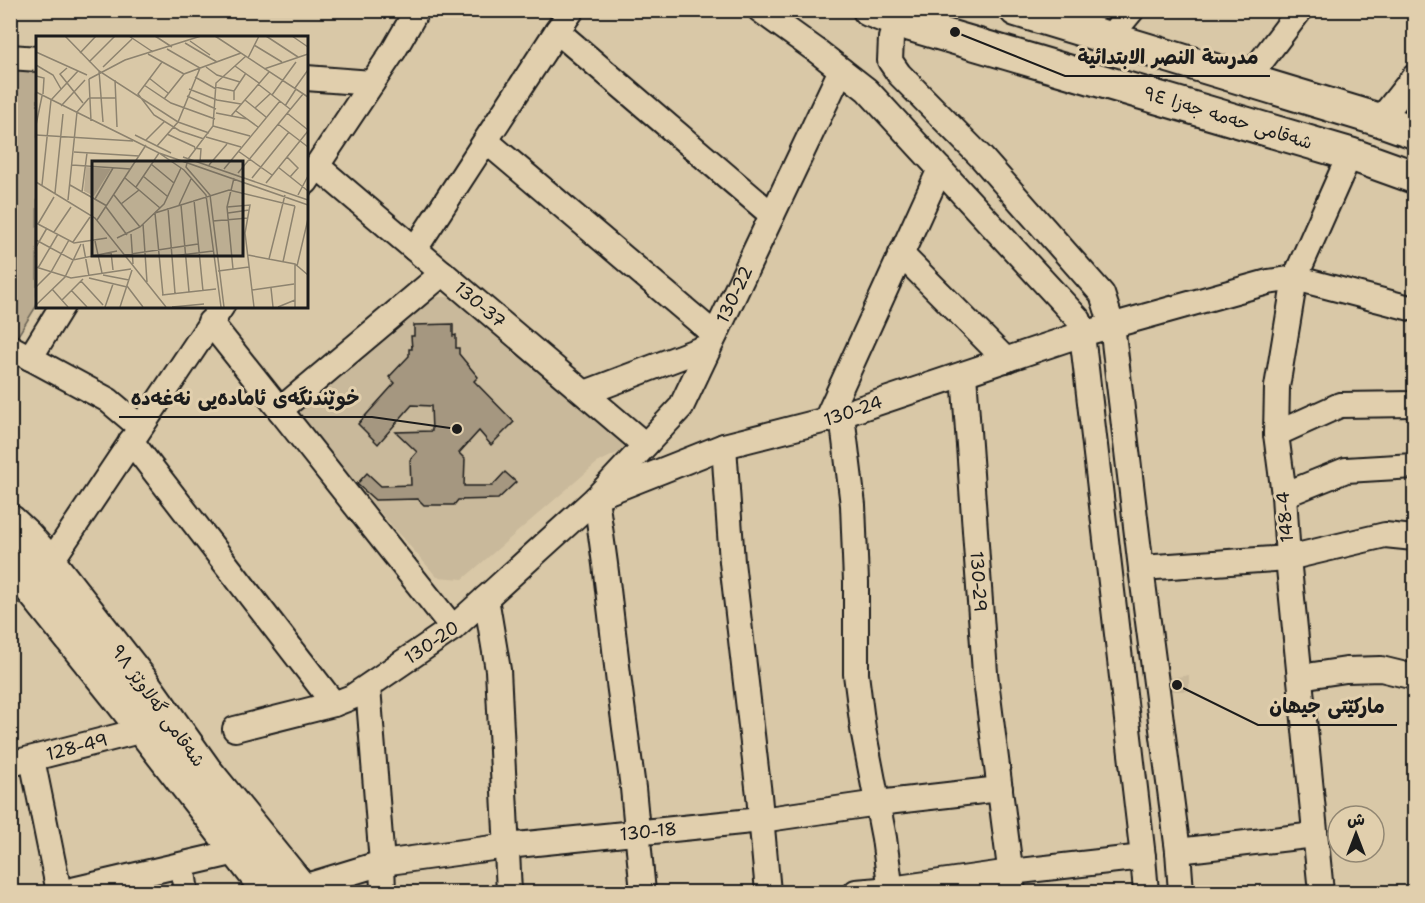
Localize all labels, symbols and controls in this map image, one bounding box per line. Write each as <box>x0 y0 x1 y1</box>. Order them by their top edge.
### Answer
inset map <box>36 36 308 308</box>
callout: مدرسة النصر الابتدائية <box>1065 38 1270 76</box>
text: مدرسة النصر الابتدائية <box>1077 44 1259 70</box>
street label: شەقامی حەمە جەزا ٩٤ <box>1141 81 1315 155</box>
street label: 130-22 <box>710 262 758 327</box>
street label: 130-37 <box>449 276 511 333</box>
callout: خوێندنگەی ئامادەیی نەغەدە <box>119 379 372 417</box>
text: خوێندنگەی ئامادەیی نەغەدە <box>131 385 359 411</box>
street label: 130-24 <box>821 390 886 432</box>
street label: 148-4 <box>1271 491 1299 543</box>
street label: 130-29 <box>964 550 993 613</box>
street label: 130-20 <box>400 615 464 670</box>
street label: شەقامی گەلاوێژ ٩٨ <box>106 640 210 772</box>
callout: ماركێتی جیھان <box>1258 687 1397 725</box>
text: ماركێتی جیھان <box>1269 693 1385 719</box>
street label: 128-49 <box>44 728 110 766</box>
north arrow <box>1326 804 1386 864</box>
text: ش <box>1347 809 1365 830</box>
street label: 130-18 <box>619 817 678 846</box>

